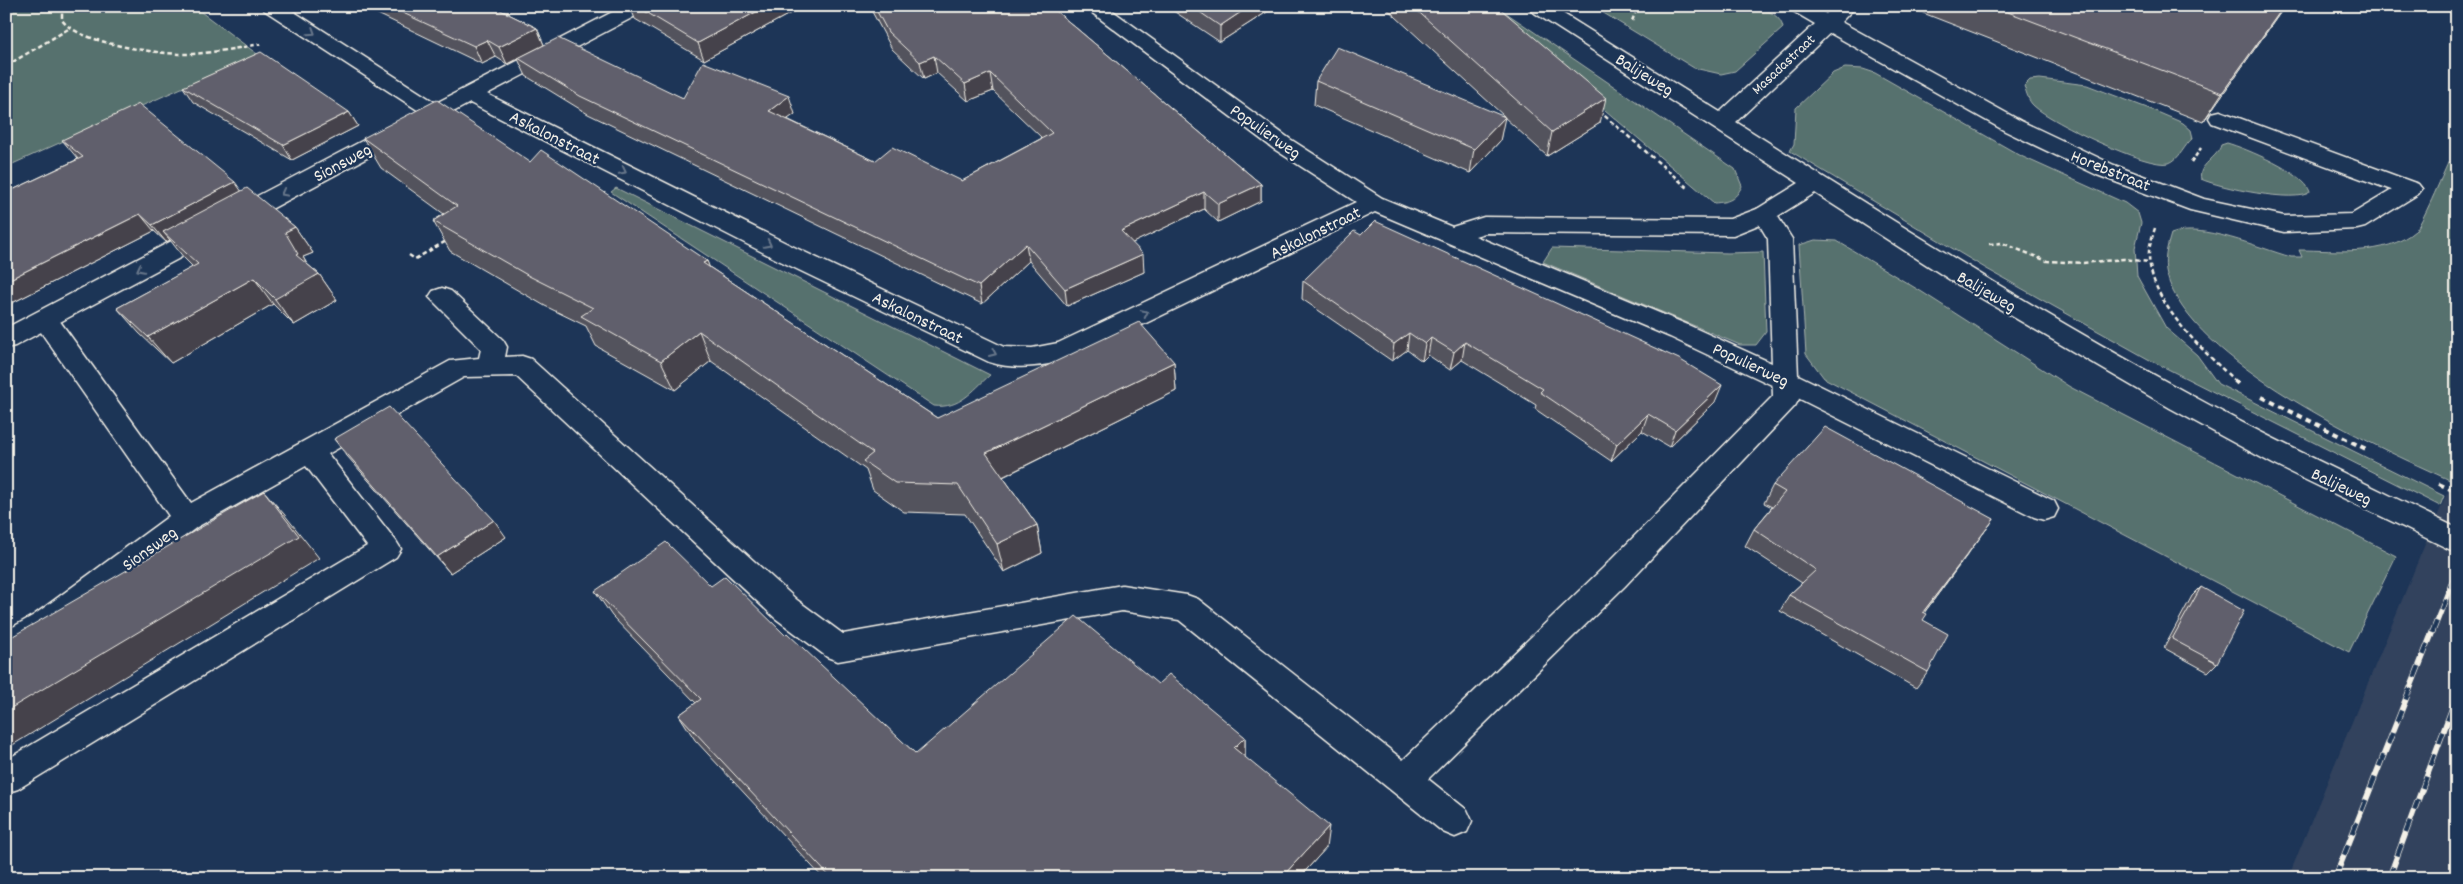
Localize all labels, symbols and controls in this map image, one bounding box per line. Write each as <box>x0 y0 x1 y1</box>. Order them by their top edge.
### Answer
one-way arrow <box>307 26 316 36</box>
street label: Masadastraat <box>1748 30 1822 101</box>
street label: Balijeweg <box>1610 48 1678 104</box>
street label: Populierweg <box>1224 99 1305 167</box>
street label: Askalonstraat <box>504 106 604 173</box>
street label: Sionsweg <box>310 138 377 190</box>
street label: Horebstraat <box>2066 145 2154 200</box>
one-way arrow <box>617 165 626 175</box>
one-way arrow <box>280 187 289 197</box>
street label: Askalonstraat <box>1266 201 1366 267</box>
one-way arrow <box>762 238 771 248</box>
one-way arrow <box>137 262 146 272</box>
street label: Balijeweg <box>1952 266 2020 320</box>
street label: Askalonstraat <box>867 286 967 352</box>
one-way arrow <box>1140 309 1149 319</box>
street label: Populierweg <box>1708 338 1792 395</box>
one-way arrow <box>988 346 997 357</box>
street label: Balijeweg <box>2306 463 2376 514</box>
street label: Sionsweg <box>118 521 183 579</box>

